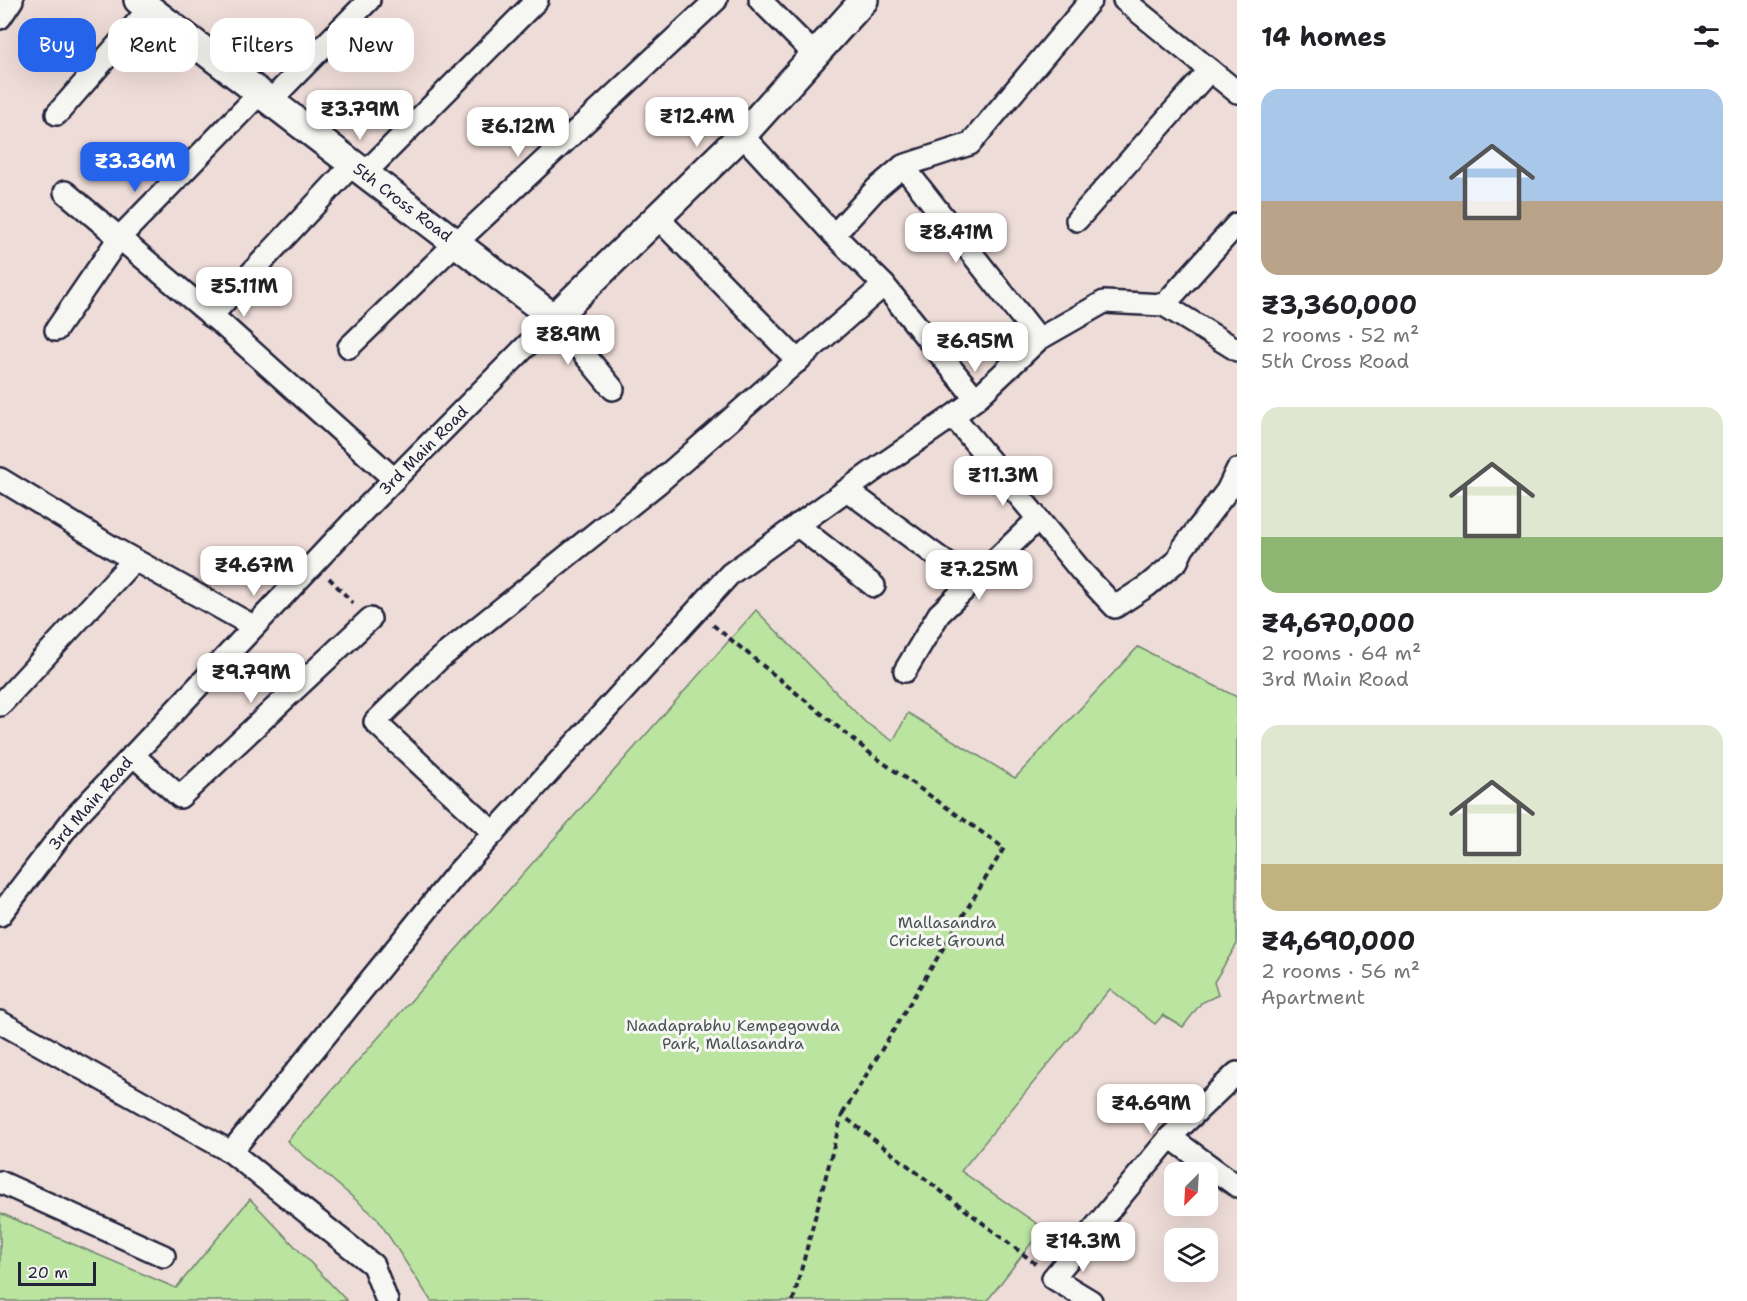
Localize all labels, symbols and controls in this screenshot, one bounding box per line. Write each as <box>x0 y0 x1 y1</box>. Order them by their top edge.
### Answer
chip: Buy <box>18 18 96 72</box>
chip: Rent <box>108 18 198 72</box>
chip: Filters <box>210 18 315 72</box>
chip: New <box>327 18 414 72</box>
text: 14 homes <box>1261 19 1387 54</box>
icon: filters <box>1690 20 1723 53</box>
pin: ₹3.79M <box>311 90 409 141</box>
text: ₹3.79M <box>320 96 400 122</box>
pin: ₹12.4M <box>648 97 746 148</box>
text: ₹12.4M <box>659 103 735 129</box>
pin: ₹6.12M <box>469 107 567 158</box>
text: ₹6.12M <box>481 113 555 139</box>
icon: home <box>1438 128 1546 236</box>
pin: ₹3.36M <box>86 142 184 193</box>
text: ₹3.36M <box>94 148 176 174</box>
street label: 5th Cross Road <box>349 158 456 246</box>
pin: ₹8.41M <box>907 213 1005 264</box>
text: ₹8.41M <box>919 219 993 245</box>
pin: ₹5.11M <box>195 267 293 318</box>
text: ₹5.11M <box>210 273 278 299</box>
text: ₹3,360,000 <box>1261 287 1417 322</box>
pin: ₹8.9M <box>526 315 610 366</box>
text: ₹8.9M <box>535 321 601 347</box>
pin: ₹6.95M <box>926 322 1024 373</box>
text: 2 rooms · 52 m² <box>1261 322 1419 348</box>
text: ₹6.95M <box>936 328 1014 354</box>
text: 5th Cross Road <box>1261 348 1409 374</box>
street label: 3rd Main Road <box>374 401 473 500</box>
icon: home <box>1438 446 1546 554</box>
pin: ₹11.3M <box>954 456 1052 507</box>
text: ₹11.3M <box>968 462 1038 488</box>
pin: ₹4.67M <box>205 546 303 597</box>
pin: ₹7.25M <box>930 550 1028 601</box>
text: ₹4.67M <box>214 552 294 578</box>
text: ₹7.25M <box>940 556 1018 582</box>
text: ₹4,670,000 <box>1261 605 1415 640</box>
text: 2 rooms · 64 m² <box>1261 640 1421 666</box>
pin: ₹9.79M <box>202 653 300 704</box>
text: ₹9.79M <box>211 659 291 685</box>
text: 3rd Main Road <box>1261 666 1409 692</box>
street label: 3rd Main Road <box>44 752 137 855</box>
icon: home <box>1438 764 1546 872</box>
park label: Mallasandra Cricket Ground <box>889 912 1005 951</box>
text: ₹4,690,000 <box>1261 923 1415 958</box>
text: 2 rooms · 56 m² <box>1261 958 1420 984</box>
text: Apartment <box>1261 984 1365 1010</box>
park label: Naadaprabhu Kempegowda Park, Mallasandra <box>626 1015 840 1054</box>
pin: ₹4.69M <box>1102 1084 1200 1135</box>
text: ₹4.69M <box>1111 1090 1191 1116</box>
north arrow <box>1164 1162 1218 1216</box>
map controls <box>1164 1162 1218 1282</box>
pin: ₹14.3M <box>1034 1222 1132 1273</box>
text: ₹14.3M <box>1045 1228 1121 1254</box>
button: layers <box>1164 1228 1218 1282</box>
scale bar <box>18 1259 96 1286</box>
text: 20 m <box>27 1262 68 1283</box>

